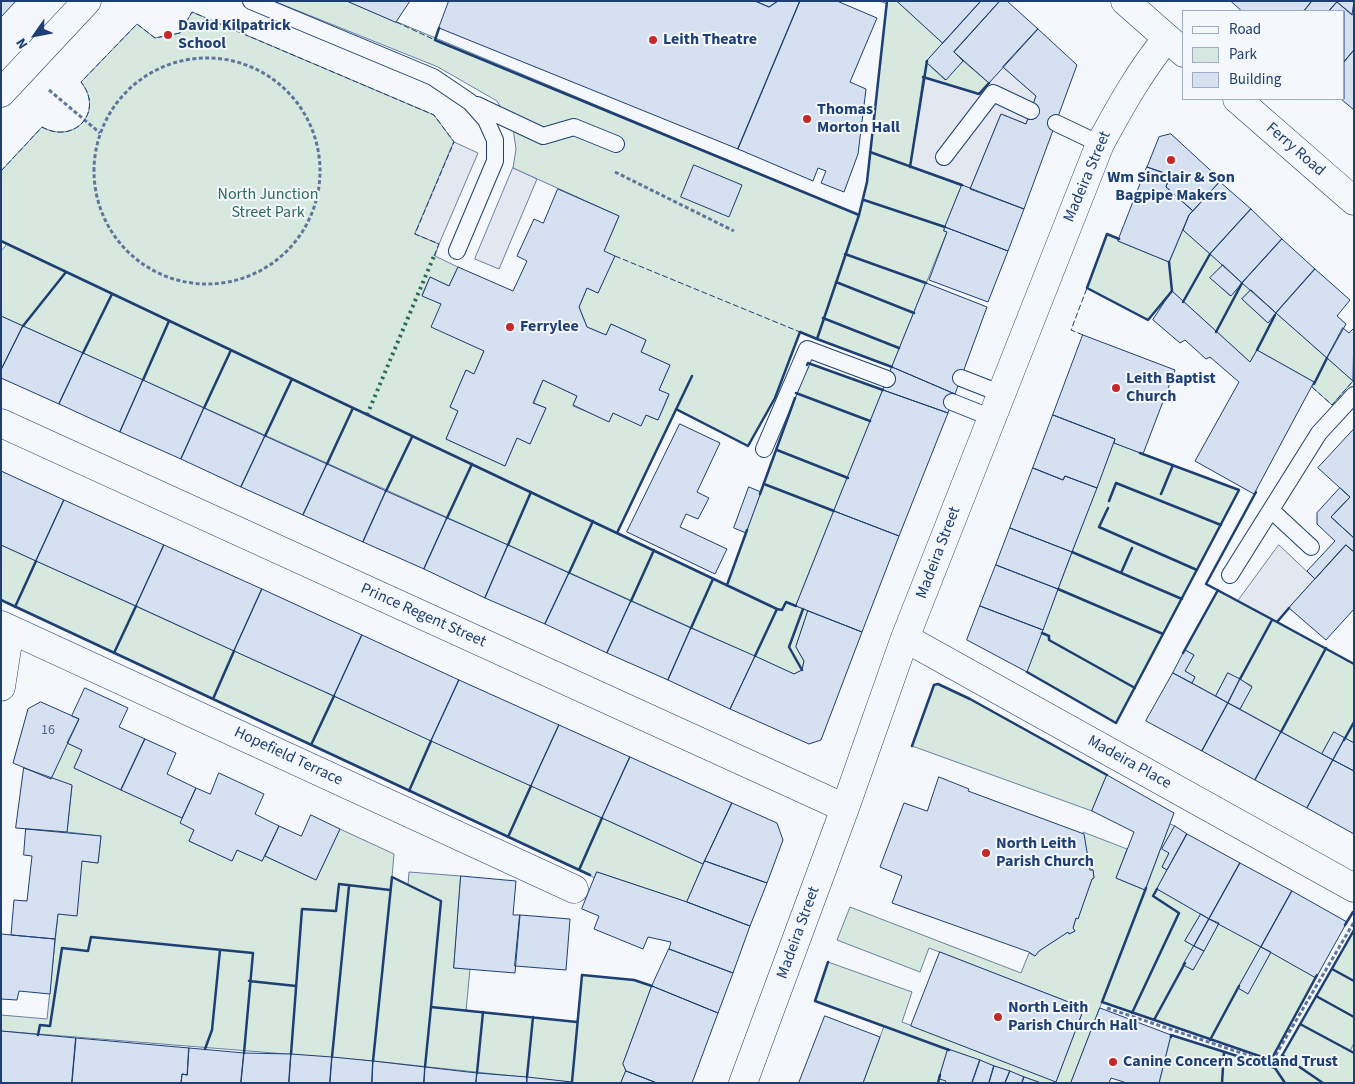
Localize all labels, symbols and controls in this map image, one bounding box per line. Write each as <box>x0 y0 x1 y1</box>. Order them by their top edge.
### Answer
north arrow <box>10 10 60 60</box>
legend <box>1182 10 1345 100</box>
place label: David Kilpatrick School <box>178 16 291 54</box>
text: Road <box>1229 19 1261 40</box>
marker: David Kilpatrick School <box>162 29 174 41</box>
place label: Leith Theatre <box>663 30 757 50</box>
text: N <box>11 34 33 53</box>
marker: Leith Theatre <box>647 34 659 46</box>
text: Park <box>1229 44 1257 65</box>
text: Building <box>1229 69 1281 90</box>
place label: Thomas Morton Hall <box>817 100 900 138</box>
marker: Thomas Morton Hall <box>801 113 813 125</box>
street label: Ferry Road <box>1261 119 1329 181</box>
street label: Madeira Street <box>1060 129 1116 225</box>
marker: Wm Sinclair & Son Bagpipe Makers <box>1165 154 1177 166</box>
place label: Wm Sinclair & Son Bagpipe Makers <box>1107 168 1235 206</box>
park label: North Junction Street Park <box>218 185 318 223</box>
place label: Ferrylee <box>520 317 579 337</box>
marker: Ferrylee <box>504 321 516 333</box>
place label: Leith Baptist Church <box>1126 369 1216 407</box>
marker: Leith Baptist Church <box>1110 382 1122 394</box>
street label: Madeira Street <box>913 504 965 602</box>
street label: Prince Regent Street <box>357 580 489 652</box>
house number: 16 <box>41 723 55 739</box>
street label: Hopefield Terrace <box>231 723 345 791</box>
street label: Madeira Place <box>1084 732 1174 794</box>
place label: North Leith Parish Church <box>996 834 1094 872</box>
marker: North Leith Parish Church <box>980 847 992 859</box>
street label: Madeira Street <box>773 884 825 982</box>
place label: North Leith Parish Church Hall <box>1008 998 1138 1036</box>
marker: North Leith Parish Church Hall <box>992 1011 1004 1023</box>
place label: Canine Concern Scotland Trust <box>1123 1052 1338 1072</box>
marker: Canine Concern Scotland Trust <box>1107 1056 1119 1068</box>

